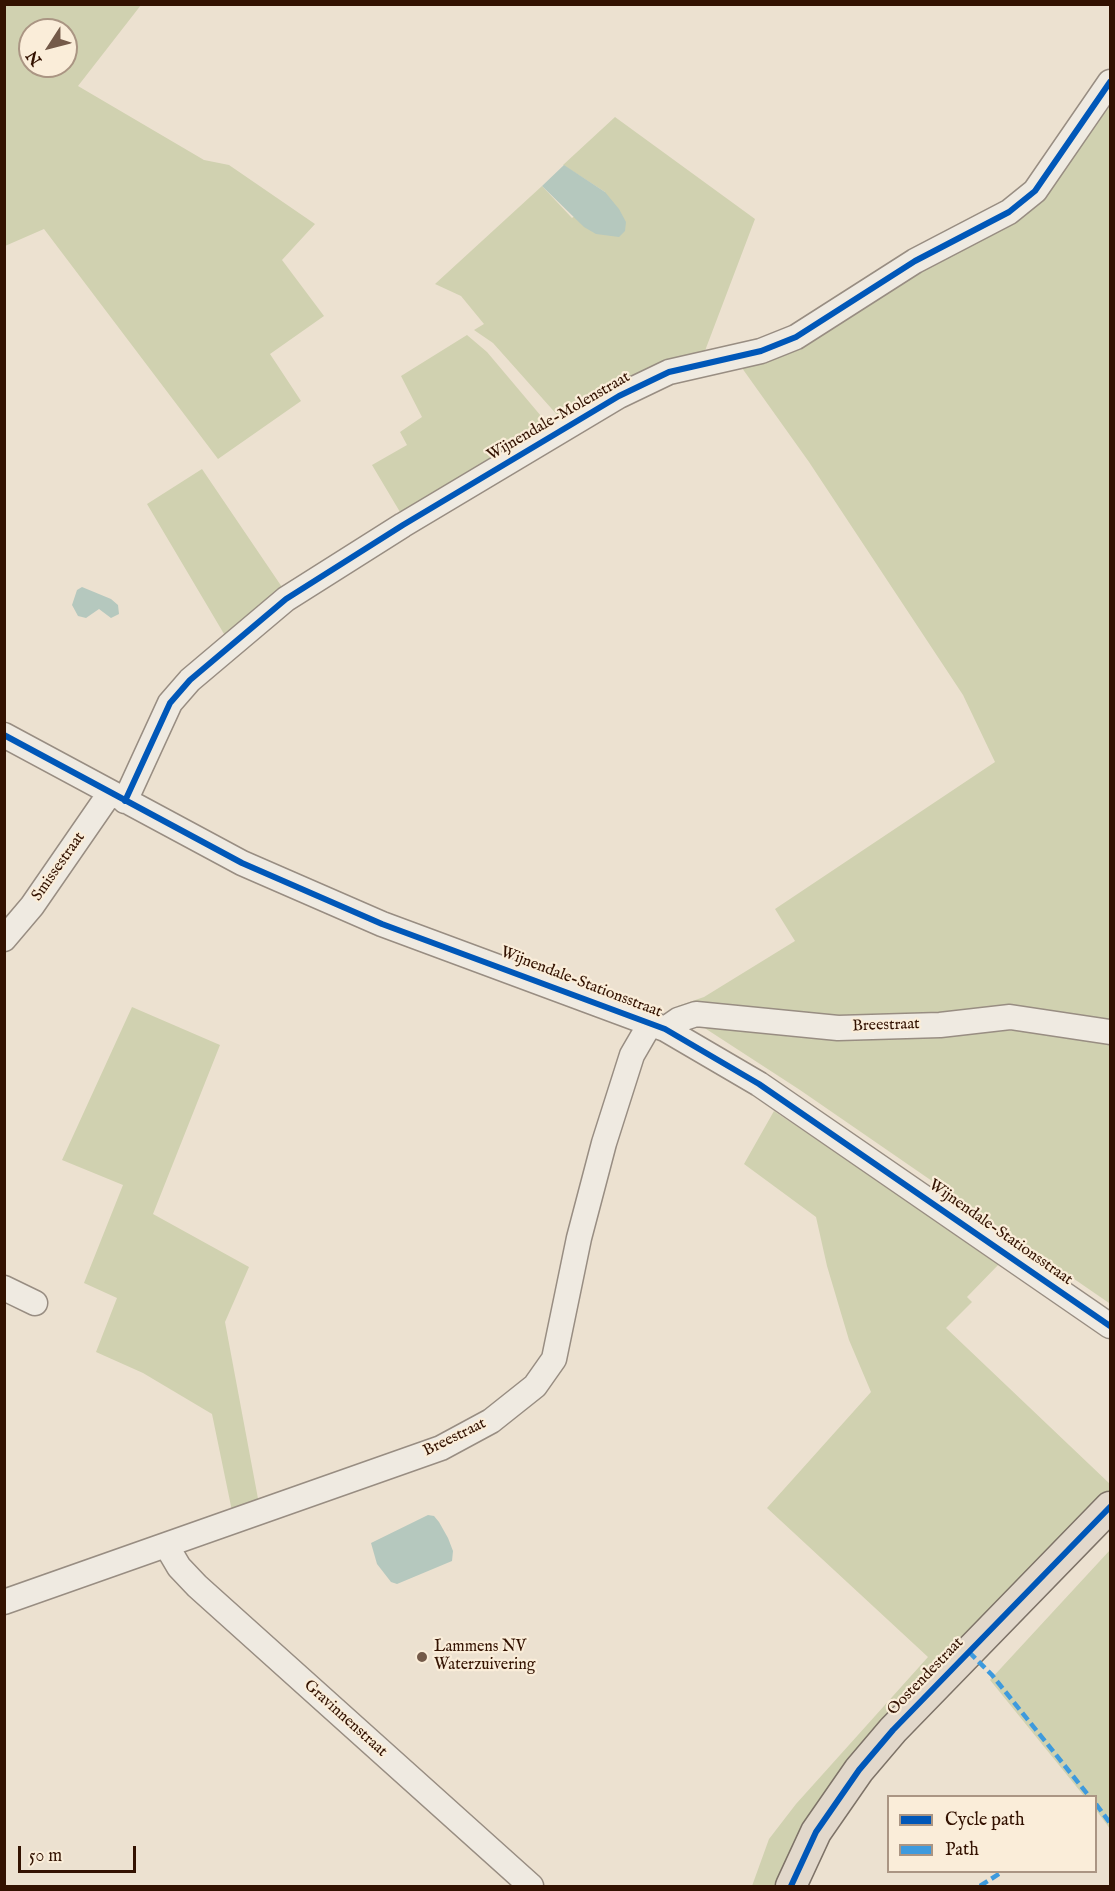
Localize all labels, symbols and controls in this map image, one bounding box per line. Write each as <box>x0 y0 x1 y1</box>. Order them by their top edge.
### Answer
north arrow <box>18 18 78 78</box>
text: N <box>23 46 47 69</box>
street label: Wijnendale-Molenstraat <box>484 368 634 466</box>
street label: Smissestraat <box>28 829 90 905</box>
street label: Wijnendale-Stationsstraat <box>497 943 665 1023</box>
street label: Breestraat <box>852 1015 920 1037</box>
street label: Wijnendale-Stationsstraat <box>924 1176 1076 1290</box>
street label: Breestraat <box>420 1415 490 1461</box>
street label: Oostendestraat <box>884 1634 968 1720</box>
place label: Lammens NV Waterzuivering <box>434 1638 535 1676</box>
marker: Lammens NV Waterzuivering <box>415 1650 429 1664</box>
street label: Gravinnenstraat <box>299 1676 391 1762</box>
legend <box>887 1795 1097 1873</box>
text: Cycle path <box>945 1809 1025 1832</box>
scale bar <box>21 1834 140 1872</box>
text: Path <box>945 1839 979 1862</box>
text: 50 m <box>29 1845 62 1868</box>

